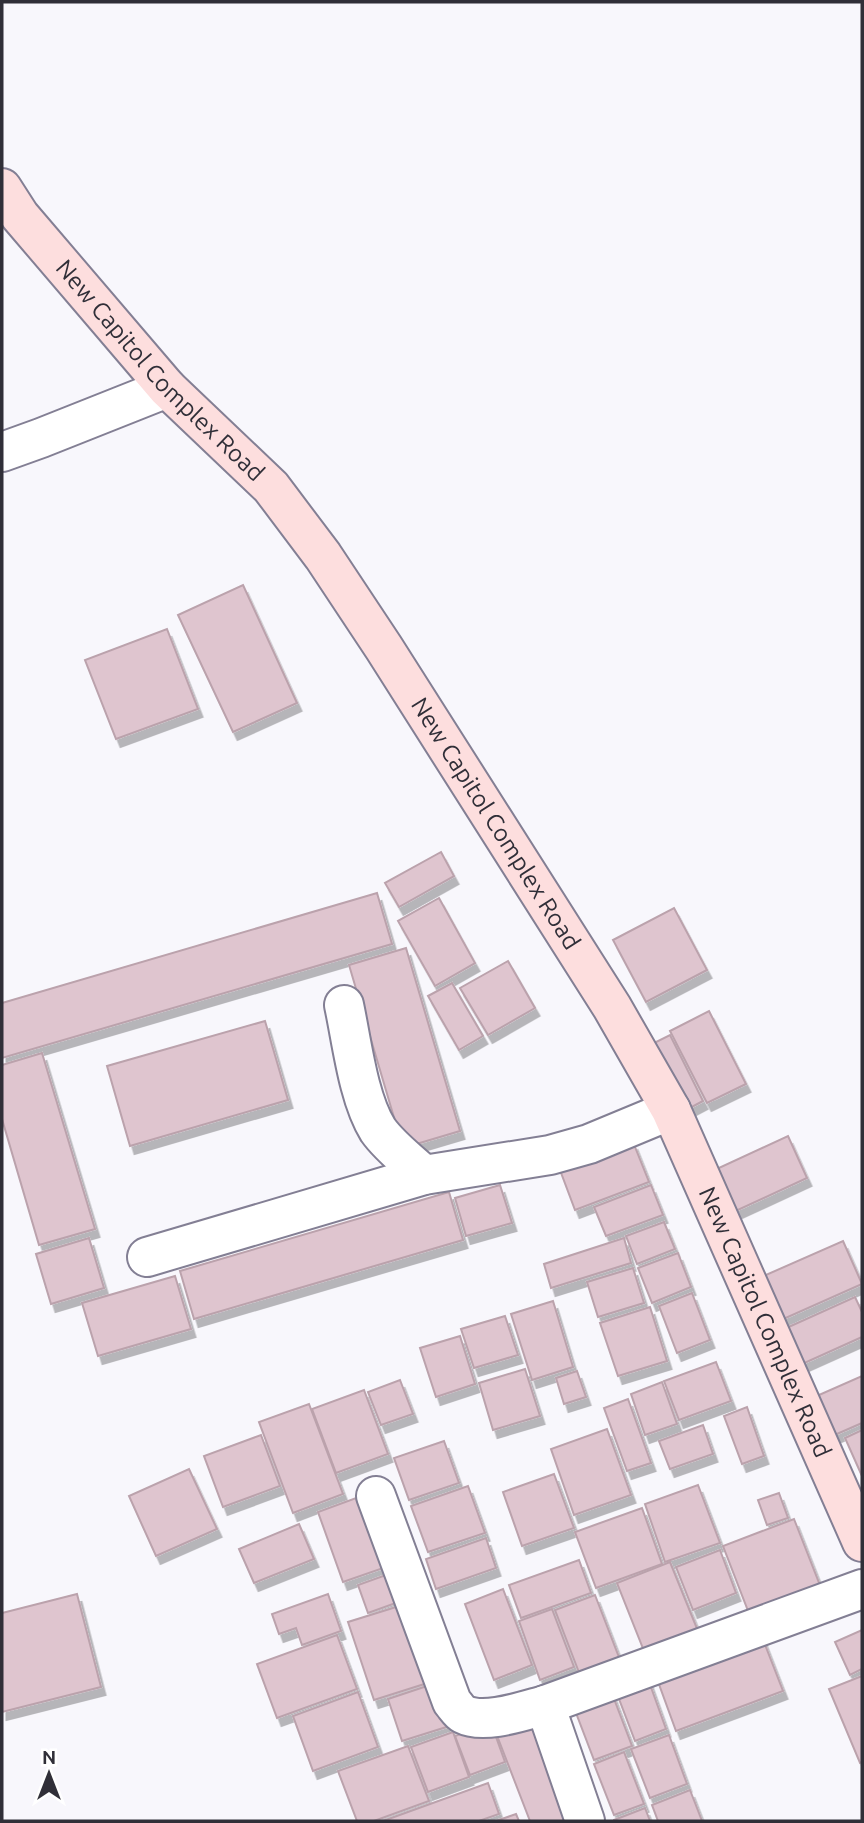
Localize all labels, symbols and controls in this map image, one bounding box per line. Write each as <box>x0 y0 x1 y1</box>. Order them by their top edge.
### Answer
street label: New Capitol Complex Road <box>51 254 270 486</box>
street label: New Capitol Complex Road <box>406 693 586 954</box>
street label: New Capitol Complex Road <box>694 1183 837 1461</box>
north arrow <box>14 1739 84 1809</box>
text: N <box>42 1746 56 1768</box>

